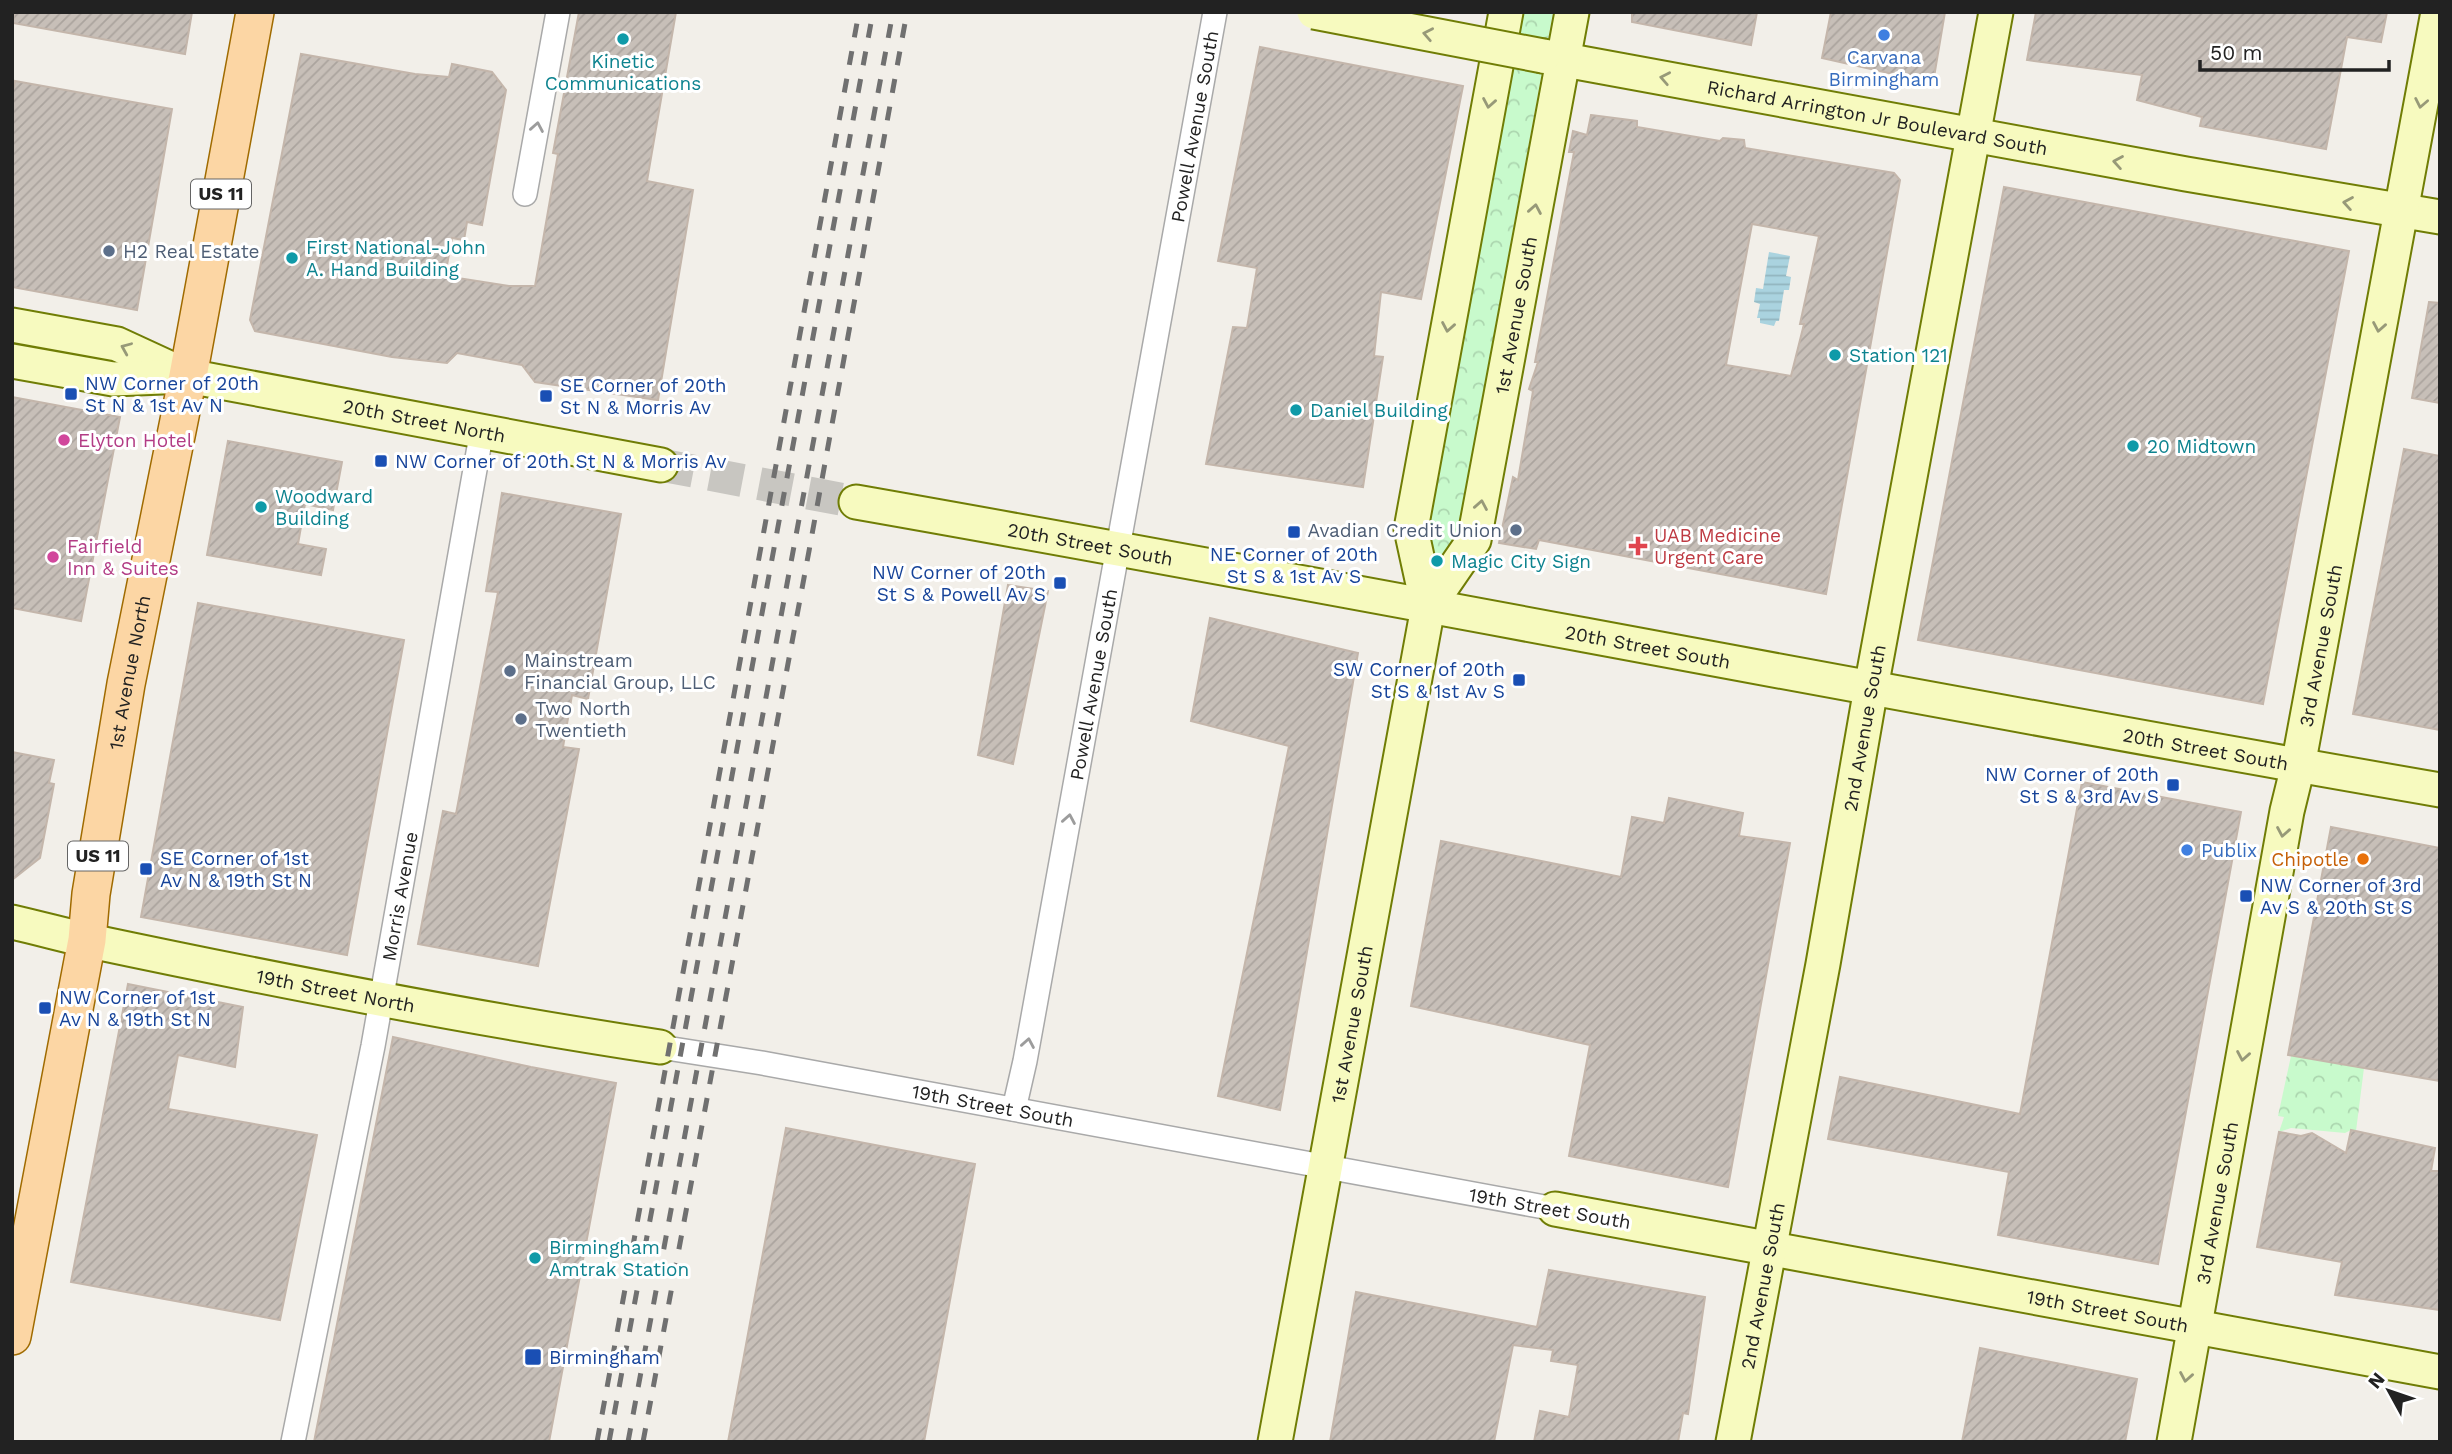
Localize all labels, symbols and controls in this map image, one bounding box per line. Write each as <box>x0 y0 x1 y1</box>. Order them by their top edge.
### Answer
one-way arrow <box>1422 27 1434 42</box>
marker: Carvana Birmingham <box>1876 27 1892 43</box>
scale bar <box>2200 28 2389 72</box>
street label: Powell Avenue South <box>1166 29 1223 224</box>
marker: Kinetic Communications <box>615 31 631 47</box>
text: 50 m <box>2210 40 2262 65</box>
place label: Carvana Birmingham <box>1829 46 1939 91</box>
place label: Kinetic Communications <box>545 50 701 95</box>
one-way arrow <box>1659 72 1671 87</box>
street label: Richard Arrington Jr Boulevard South <box>1705 75 2050 160</box>
one-way arrow <box>2414 97 2429 109</box>
one-way arrow <box>1482 98 1497 109</box>
one-way arrow <box>529 121 544 133</box>
one-way arrow <box>2112 155 2124 170</box>
road number: US 11 <box>191 180 251 209</box>
one-way arrow <box>2342 196 2354 211</box>
one-way arrow <box>1527 203 1542 215</box>
street label: 1st Avenue South <box>1490 234 1542 396</box>
place label: First National-John A. Hand Building <box>306 236 486 281</box>
place label: H2 Real Estate <box>123 240 260 263</box>
marker: H2 Real Estate <box>101 243 117 259</box>
marker: First National-John A. Hand Building <box>284 250 300 266</box>
one-way arrow <box>1441 321 1456 333</box>
one-way arrow <box>2372 321 2387 333</box>
one-way arrow <box>120 343 132 357</box>
place label: Station 121 <box>1849 344 1948 367</box>
marker: Station 121 <box>1827 347 1843 363</box>
place label: NW Corner of 20th St N & 1st Av N <box>85 372 259 417</box>
place label: SE Corner of 20th St N & Morris Av <box>560 374 727 419</box>
marker: NW Corner of 20th St N & 1st Av N <box>63 386 79 402</box>
marker: SE Corner of 20th St N & Morris Av <box>538 388 554 404</box>
street label: 20th Street North <box>341 394 507 447</box>
place label: Daniel Building <box>1310 399 1449 422</box>
marker: Daniel Building <box>1288 402 1304 418</box>
place label: Elyton Hotel <box>78 429 193 452</box>
marker: Elyton Hotel <box>56 432 72 448</box>
place label: 20 Midtown <box>2147 435 2256 458</box>
marker: 20 Midtown <box>2125 438 2141 454</box>
place label: NW Corner of 20th St N & Morris Av <box>395 450 726 473</box>
marker: NW Corner of 20th St N & Morris Av <box>373 453 389 469</box>
place label: Woodward Building <box>275 485 373 530</box>
marker: Woodward Building <box>253 499 269 515</box>
one-way arrow <box>1473 499 1488 511</box>
street label: 20th Street South <box>1006 518 1175 571</box>
place label: Avadian Credit Union <box>1308 519 1502 542</box>
marker: Avadian Credit Union <box>1508 522 1524 538</box>
marker: NE Corner of 20th St S & 1st Av S <box>1286 524 1302 540</box>
place label: UAB Medicine Urgent Care <box>1654 524 1781 569</box>
place label: Fairfield Inn & Suites <box>67 535 179 580</box>
marker: UAB Medicine Urgent Care <box>1628 536 1648 556</box>
place label: NE Corner of 20th St S & 1st Av S <box>1210 543 1378 588</box>
marker: Fairfield Inn & Suites <box>45 549 61 565</box>
place label: Magic City Sign <box>1451 550 1591 573</box>
marker: Magic City Sign <box>1429 553 1445 569</box>
place label: NW Corner of 20th St S & Powell Av S <box>872 561 1046 606</box>
street label: 3rd Avenue South <box>2295 562 2347 729</box>
marker: NW Corner of 20th St S & Powell Av S <box>1052 575 1068 591</box>
street label: Powell Avenue South <box>1065 587 1122 782</box>
street label: 1st Avenue North <box>104 593 156 752</box>
street label: 20th Street South <box>1563 621 1732 674</box>
street label: 2nd Avenue South <box>1839 643 1891 813</box>
place label: Mainstream Financial Group, LLC <box>524 649 716 694</box>
place label: SW Corner of 20th St S & 1st Av S <box>1333 658 1505 703</box>
marker: Mainstream Financial Group, LLC <box>502 663 518 679</box>
marker: SW Corner of 20th St S & 1st Av S <box>1511 672 1527 688</box>
place label: Two North Twentieth <box>535 697 631 742</box>
marker: Two North Twentieth <box>513 711 529 727</box>
street label: 20th Street South <box>2121 723 2290 775</box>
place label: NW Corner of 20th St S & 3rd Av S <box>1985 763 2159 808</box>
marker: NW Corner of 20th St S & 3rd Av S <box>2165 777 2181 793</box>
one-way arrow <box>1060 813 1075 825</box>
one-way arrow <box>2276 826 2291 838</box>
street label: Morris Avenue <box>377 830 423 963</box>
place label: Publix <box>2201 839 2257 862</box>
road number: US 11 <box>68 842 128 870</box>
marker: Publix <box>2179 842 2195 858</box>
place label: SE Corner of 1st Av N & 19th St N <box>160 847 312 892</box>
place label: Chipotle <box>2271 848 2349 871</box>
marker: Chipotle <box>2355 851 2371 867</box>
marker: SE Corner of 1st Av N & 19th St N <box>138 861 154 877</box>
place label: NW Corner of 3rd Av S & 20th St S <box>2260 874 2422 919</box>
marker: NW Corner of 3rd Av S & 20th St S <box>2238 888 2254 904</box>
street label: 1st Avenue South <box>1326 943 1378 1105</box>
street label: 19th Street North <box>254 965 417 1017</box>
place label: NW Corner of 1st Av N & 19th St N <box>59 986 215 1031</box>
marker: NW Corner of 1st Av N & 19th St N <box>37 1000 53 1016</box>
one-way arrow <box>1020 1037 1035 1049</box>
one-way arrow <box>2236 1050 2251 1062</box>
street label: 19th Street South <box>910 1080 1076 1132</box>
street label: 3rd Avenue South <box>2191 1120 2243 1286</box>
street label: 19th Street South <box>1467 1183 1633 1234</box>
street label: 2nd Avenue South <box>1736 1201 1790 1371</box>
place label: Birmingham Amtrak Station <box>549 1236 689 1281</box>
marker: Birmingham Amtrak Station <box>527 1250 543 1266</box>
street label: 19th Street South <box>2025 1285 2190 1337</box>
place label: Birmingham <box>549 1346 660 1369</box>
marker: Birmingham <box>523 1347 543 1367</box>
north arrow <box>2354 1356 2424 1426</box>
text: N <box>2363 1368 2390 1393</box>
one-way arrow <box>2179 1371 2194 1383</box>

